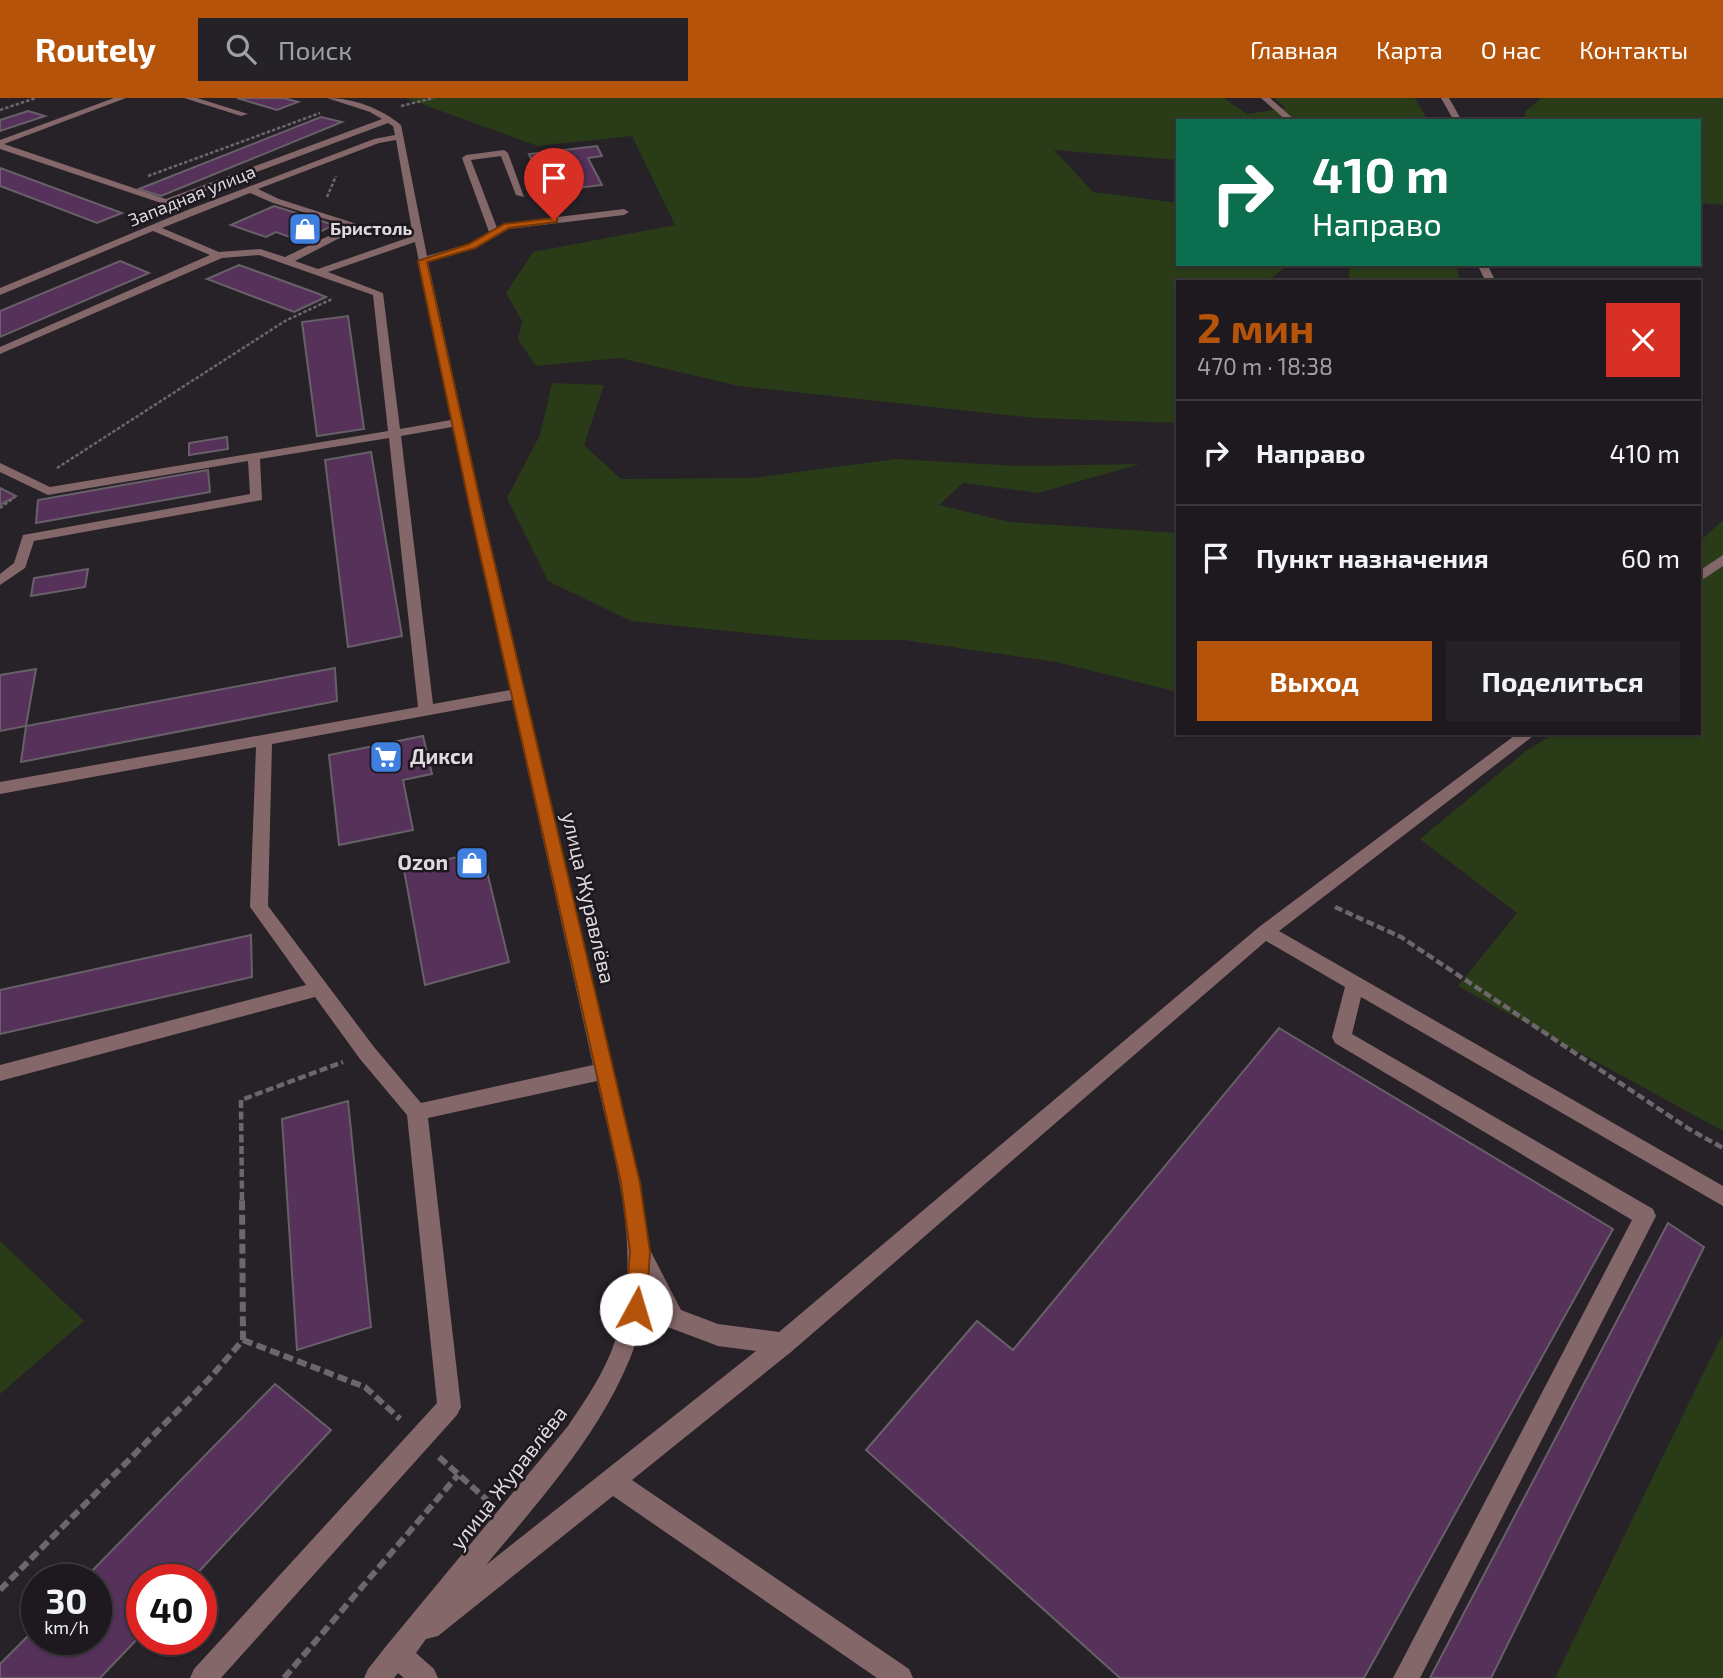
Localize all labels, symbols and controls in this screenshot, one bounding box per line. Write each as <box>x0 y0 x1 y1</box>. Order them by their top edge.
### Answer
search box <box>198 18 688 81</box>
text: Routely <box>35 29 156 69</box>
icon: search <box>222 30 260 68</box>
text: Поиск <box>278 34 352 65</box>
text: Главная <box>1250 35 1338 64</box>
text: Карта <box>1376 35 1443 64</box>
text: О нас <box>1481 35 1541 64</box>
text: Контакты <box>1579 35 1688 64</box>
text: 410 m <box>1312 144 1449 203</box>
icon: right <box>1197 147 1288 238</box>
pin <box>524 148 584 220</box>
icon: arrive <box>535 159 573 197</box>
street label: Западная улица <box>125 160 258 231</box>
text: Направо <box>1312 204 1442 242</box>
shop icon: Бристоль <box>286 210 324 248</box>
place label: Бристоль <box>330 217 413 239</box>
text: 2 мин <box>1197 301 1314 351</box>
button: close <box>1606 303 1680 377</box>
text: 470 m · 18:38 <box>1197 352 1333 380</box>
icon: right <box>1197 434 1235 472</box>
text: Направо <box>1256 437 1365 468</box>
text: 410 m <box>1609 437 1680 468</box>
icon: arrive <box>1197 539 1235 577</box>
text: Пункт назначения <box>1256 542 1489 573</box>
text: 60 m <box>1621 542 1680 573</box>
button: Выход <box>1197 641 1432 721</box>
button: Поделиться <box>1446 641 1680 721</box>
supermarket icon: Дикси <box>367 738 405 776</box>
place label: Дикси <box>410 743 474 768</box>
street label: улица Журавлёва <box>557 810 621 986</box>
shop icon: Ozon <box>453 844 491 882</box>
place label: Ozon <box>398 849 448 874</box>
position arrow <box>599 1272 673 1346</box>
street label: улица Журавлёва <box>444 1400 572 1554</box>
speed limit sign: 40 <box>126 1564 217 1655</box>
text: 30 <box>46 1579 87 1621</box>
text: km/h <box>44 1616 89 1638</box>

